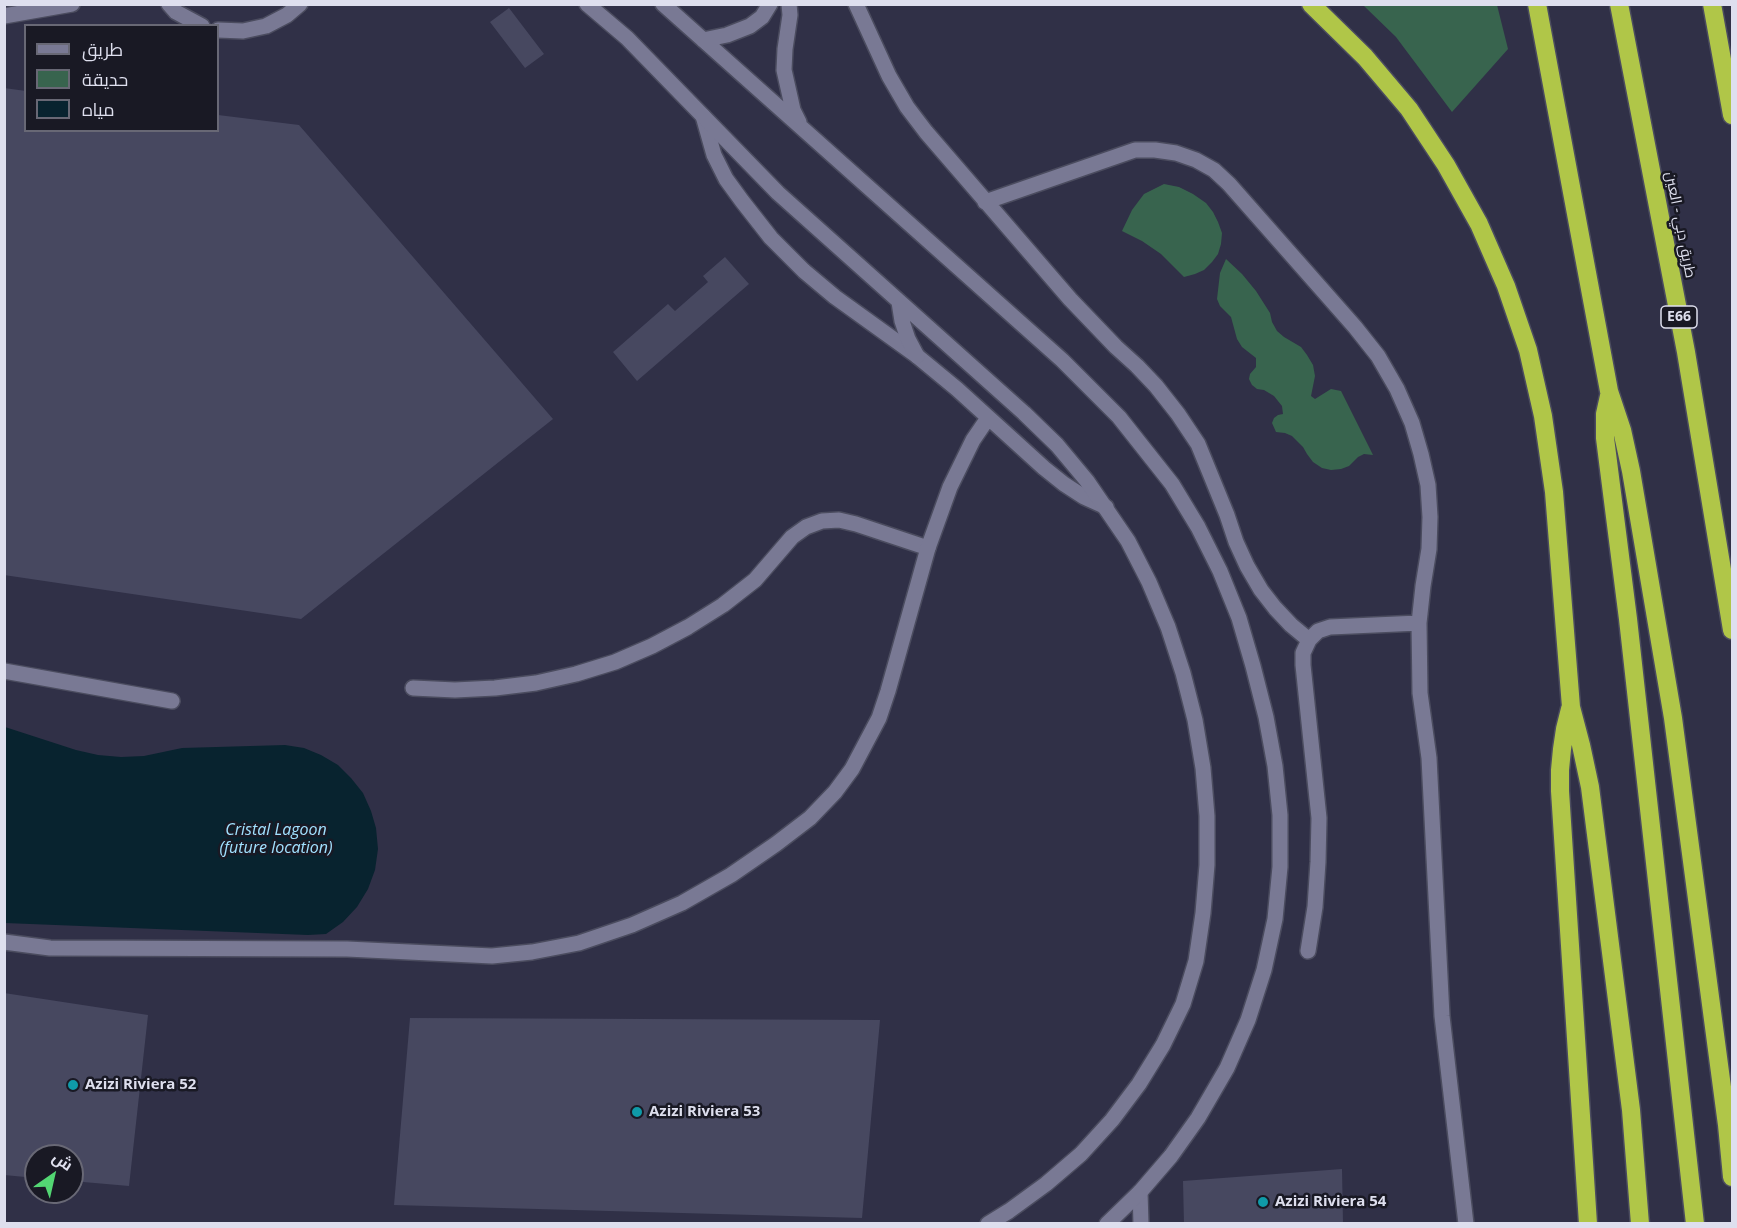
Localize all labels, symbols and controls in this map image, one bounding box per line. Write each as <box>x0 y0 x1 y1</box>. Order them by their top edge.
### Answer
legend <box>24 24 219 132</box>
text: طريق <box>82 37 123 61</box>
text: حديقة <box>82 67 128 91</box>
text: مياه <box>82 97 115 121</box>
street label: طريق دبي - العين <box>1661 170 1699 280</box>
road number: E66 <box>1661 306 1697 328</box>
water label: Cristal Lagoon (future location) <box>219 820 333 858</box>
place label: Azizi Riviera 52 <box>85 1076 196 1094</box>
marker: Azizi Riviera 52 <box>66 1078 80 1092</box>
place label: Azizi Riviera 53 <box>649 1103 760 1121</box>
marker: Azizi Riviera 53 <box>630 1105 644 1119</box>
north arrow <box>24 1144 84 1204</box>
text: ش <box>48 1146 78 1176</box>
place label: Azizi Riviera 54 <box>1275 1193 1386 1211</box>
marker: Azizi Riviera 54 <box>1256 1195 1270 1209</box>

